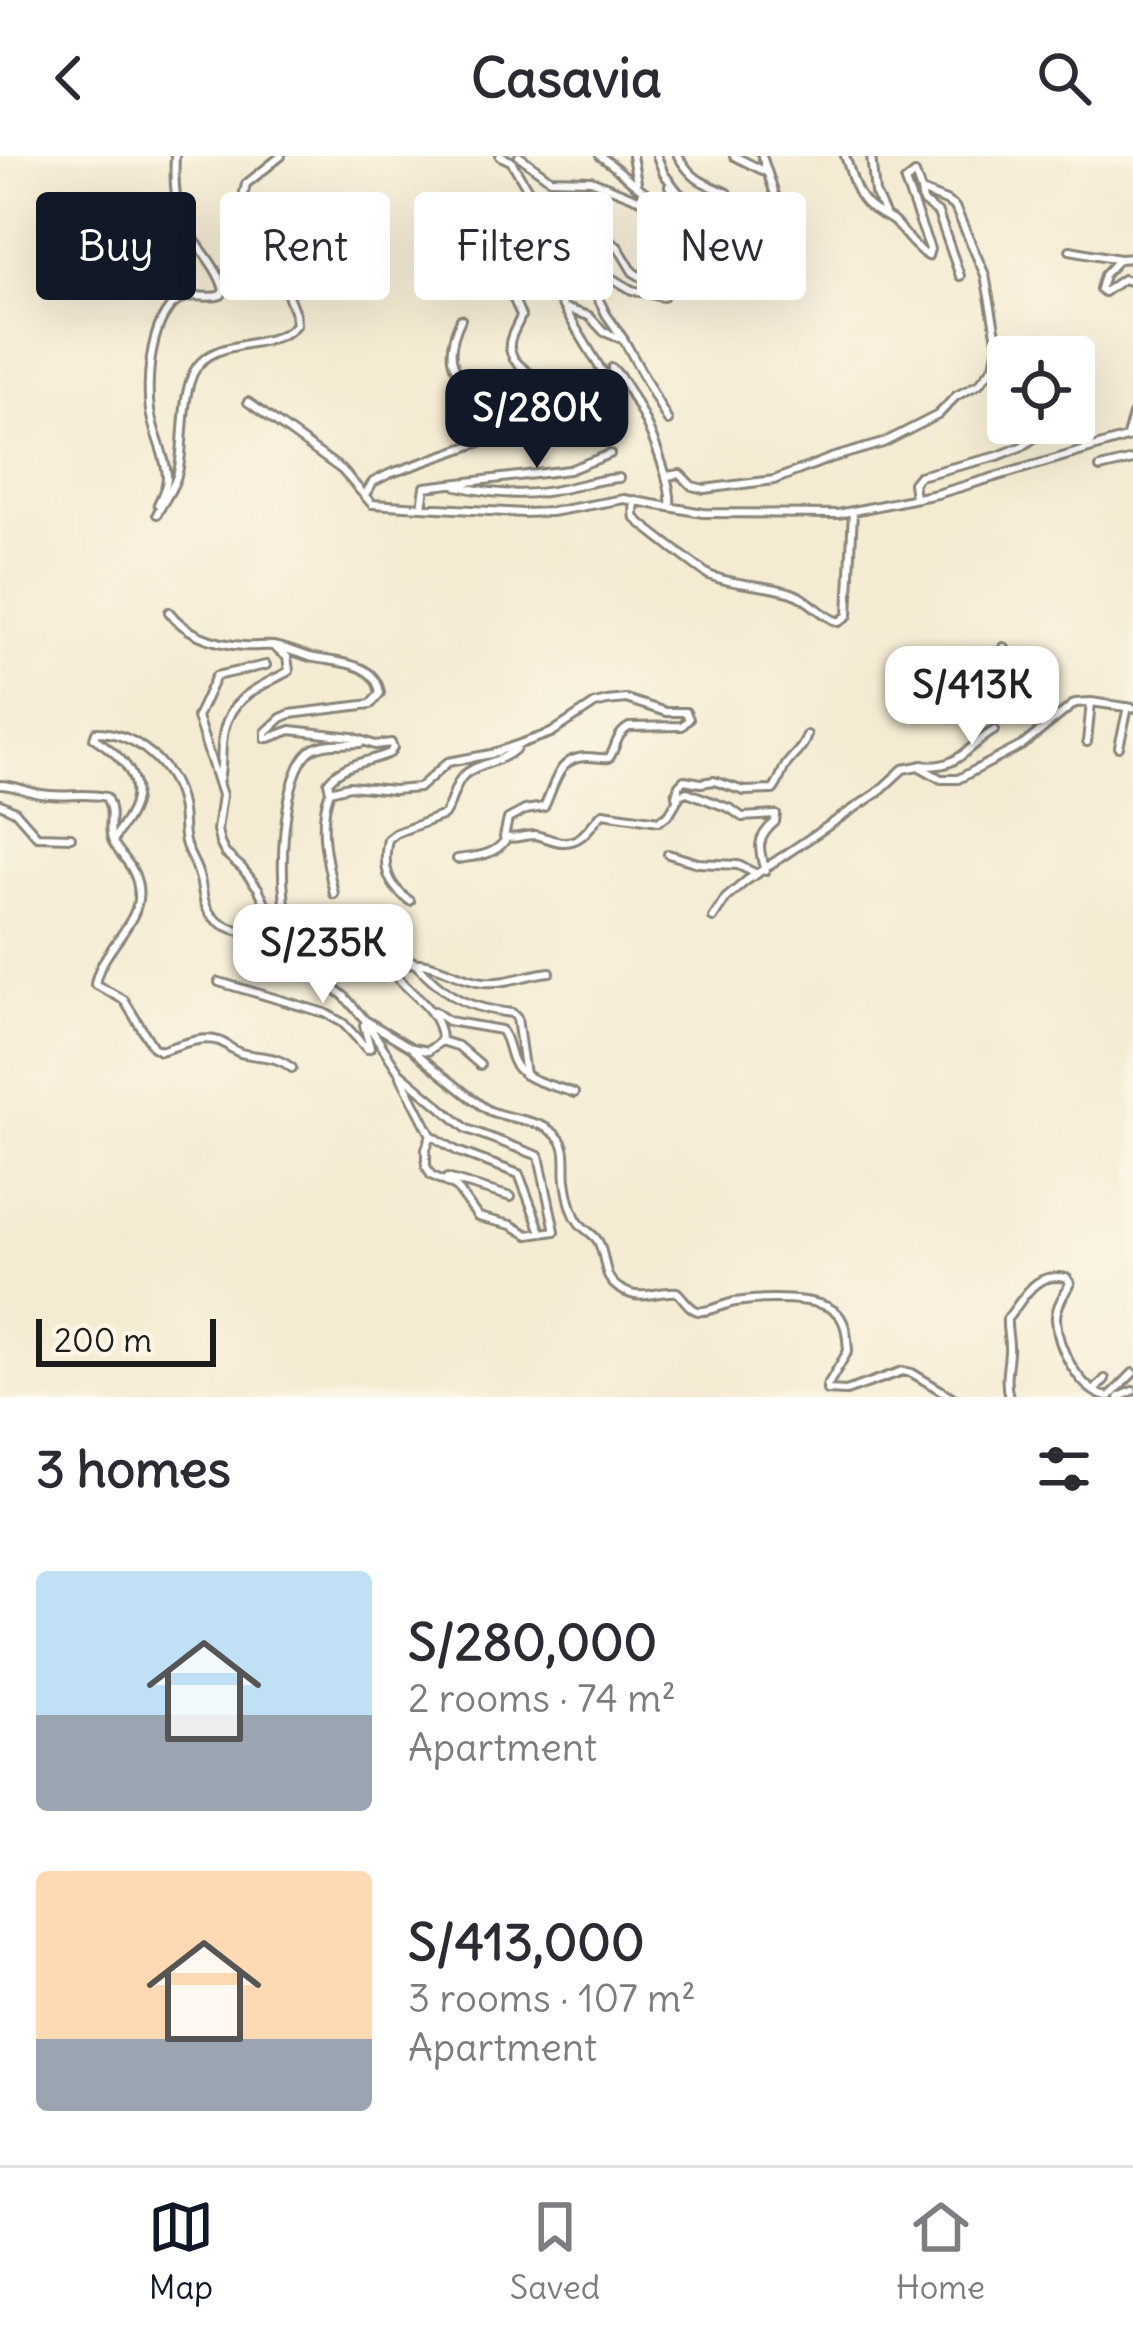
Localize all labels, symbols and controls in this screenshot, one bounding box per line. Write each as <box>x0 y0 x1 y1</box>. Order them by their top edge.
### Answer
text: Casavia <box>471 44 662 112</box>
icon: back <box>36 45 102 111</box>
icon: search <box>1031 45 1097 111</box>
chip: Buy <box>36 192 196 300</box>
chip: Rent <box>220 192 390 300</box>
chip: Filters <box>414 192 613 300</box>
chip: New <box>637 192 806 300</box>
map controls <box>987 336 1095 444</box>
button: locate <box>987 336 1095 444</box>
pin: S/280K <box>439 369 635 471</box>
text: S/280K <box>472 383 602 432</box>
pin: S/413K <box>874 646 1070 748</box>
text: S/413K <box>912 660 1032 709</box>
pin: S/235K <box>225 904 421 1006</box>
text: S/235K <box>260 918 386 967</box>
scale bar <box>36 1313 216 1366</box>
text: 200 m <box>54 1319 152 1361</box>
icon: filters <box>1031 1436 1097 1502</box>
text: 3 homes <box>36 1437 231 1501</box>
text: S/280,000 <box>408 1610 657 1674</box>
icon: home <box>132 1619 276 1763</box>
text: 2 rooms · 74 m² <box>408 1674 676 1723</box>
text: Apartment <box>408 1723 597 1772</box>
text: S/413,000 <box>408 1910 644 1974</box>
icon: home <box>132 1919 276 2063</box>
text: 3 rooms · 107 m² <box>408 1974 696 2023</box>
text: Apartment <box>408 2023 597 2072</box>
tab: Map <box>148 2194 214 2308</box>
tab: Saved <box>510 2194 600 2308</box>
tab: Home <box>896 2194 985 2308</box>

